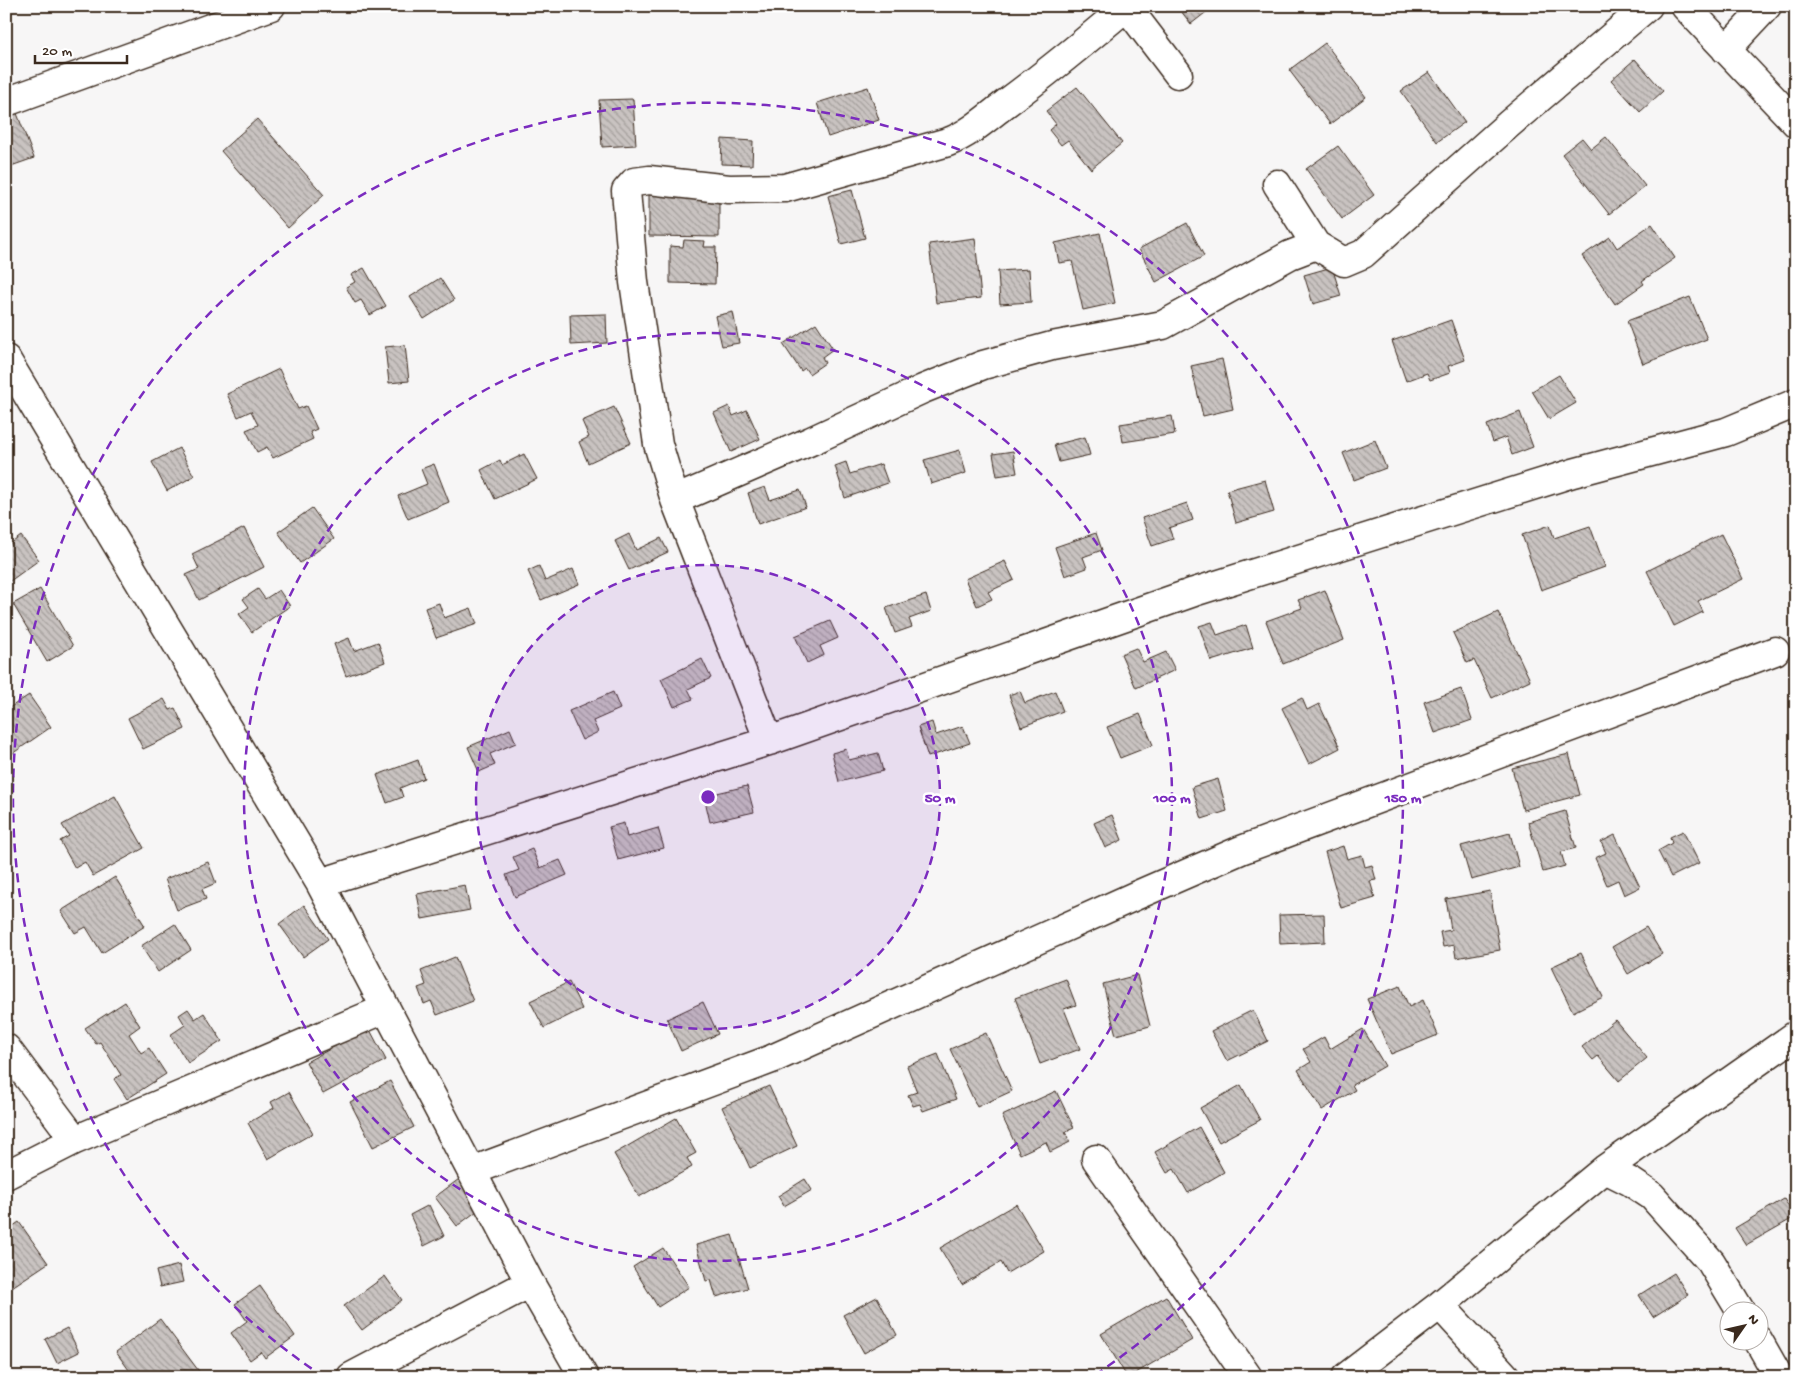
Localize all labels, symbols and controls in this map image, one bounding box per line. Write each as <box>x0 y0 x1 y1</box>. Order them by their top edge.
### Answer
scale bar <box>35 32 128 64</box>
text: 20 m <box>42 43 72 61</box>
centre of rings <box>699 788 717 806</box>
text: 50 m <box>925 790 956 808</box>
text: 100 m <box>1152 790 1191 808</box>
text: 150 m <box>1384 790 1422 808</box>
north arrow <box>1720 1300 1770 1350</box>
text: N <box>1743 1312 1762 1329</box>

